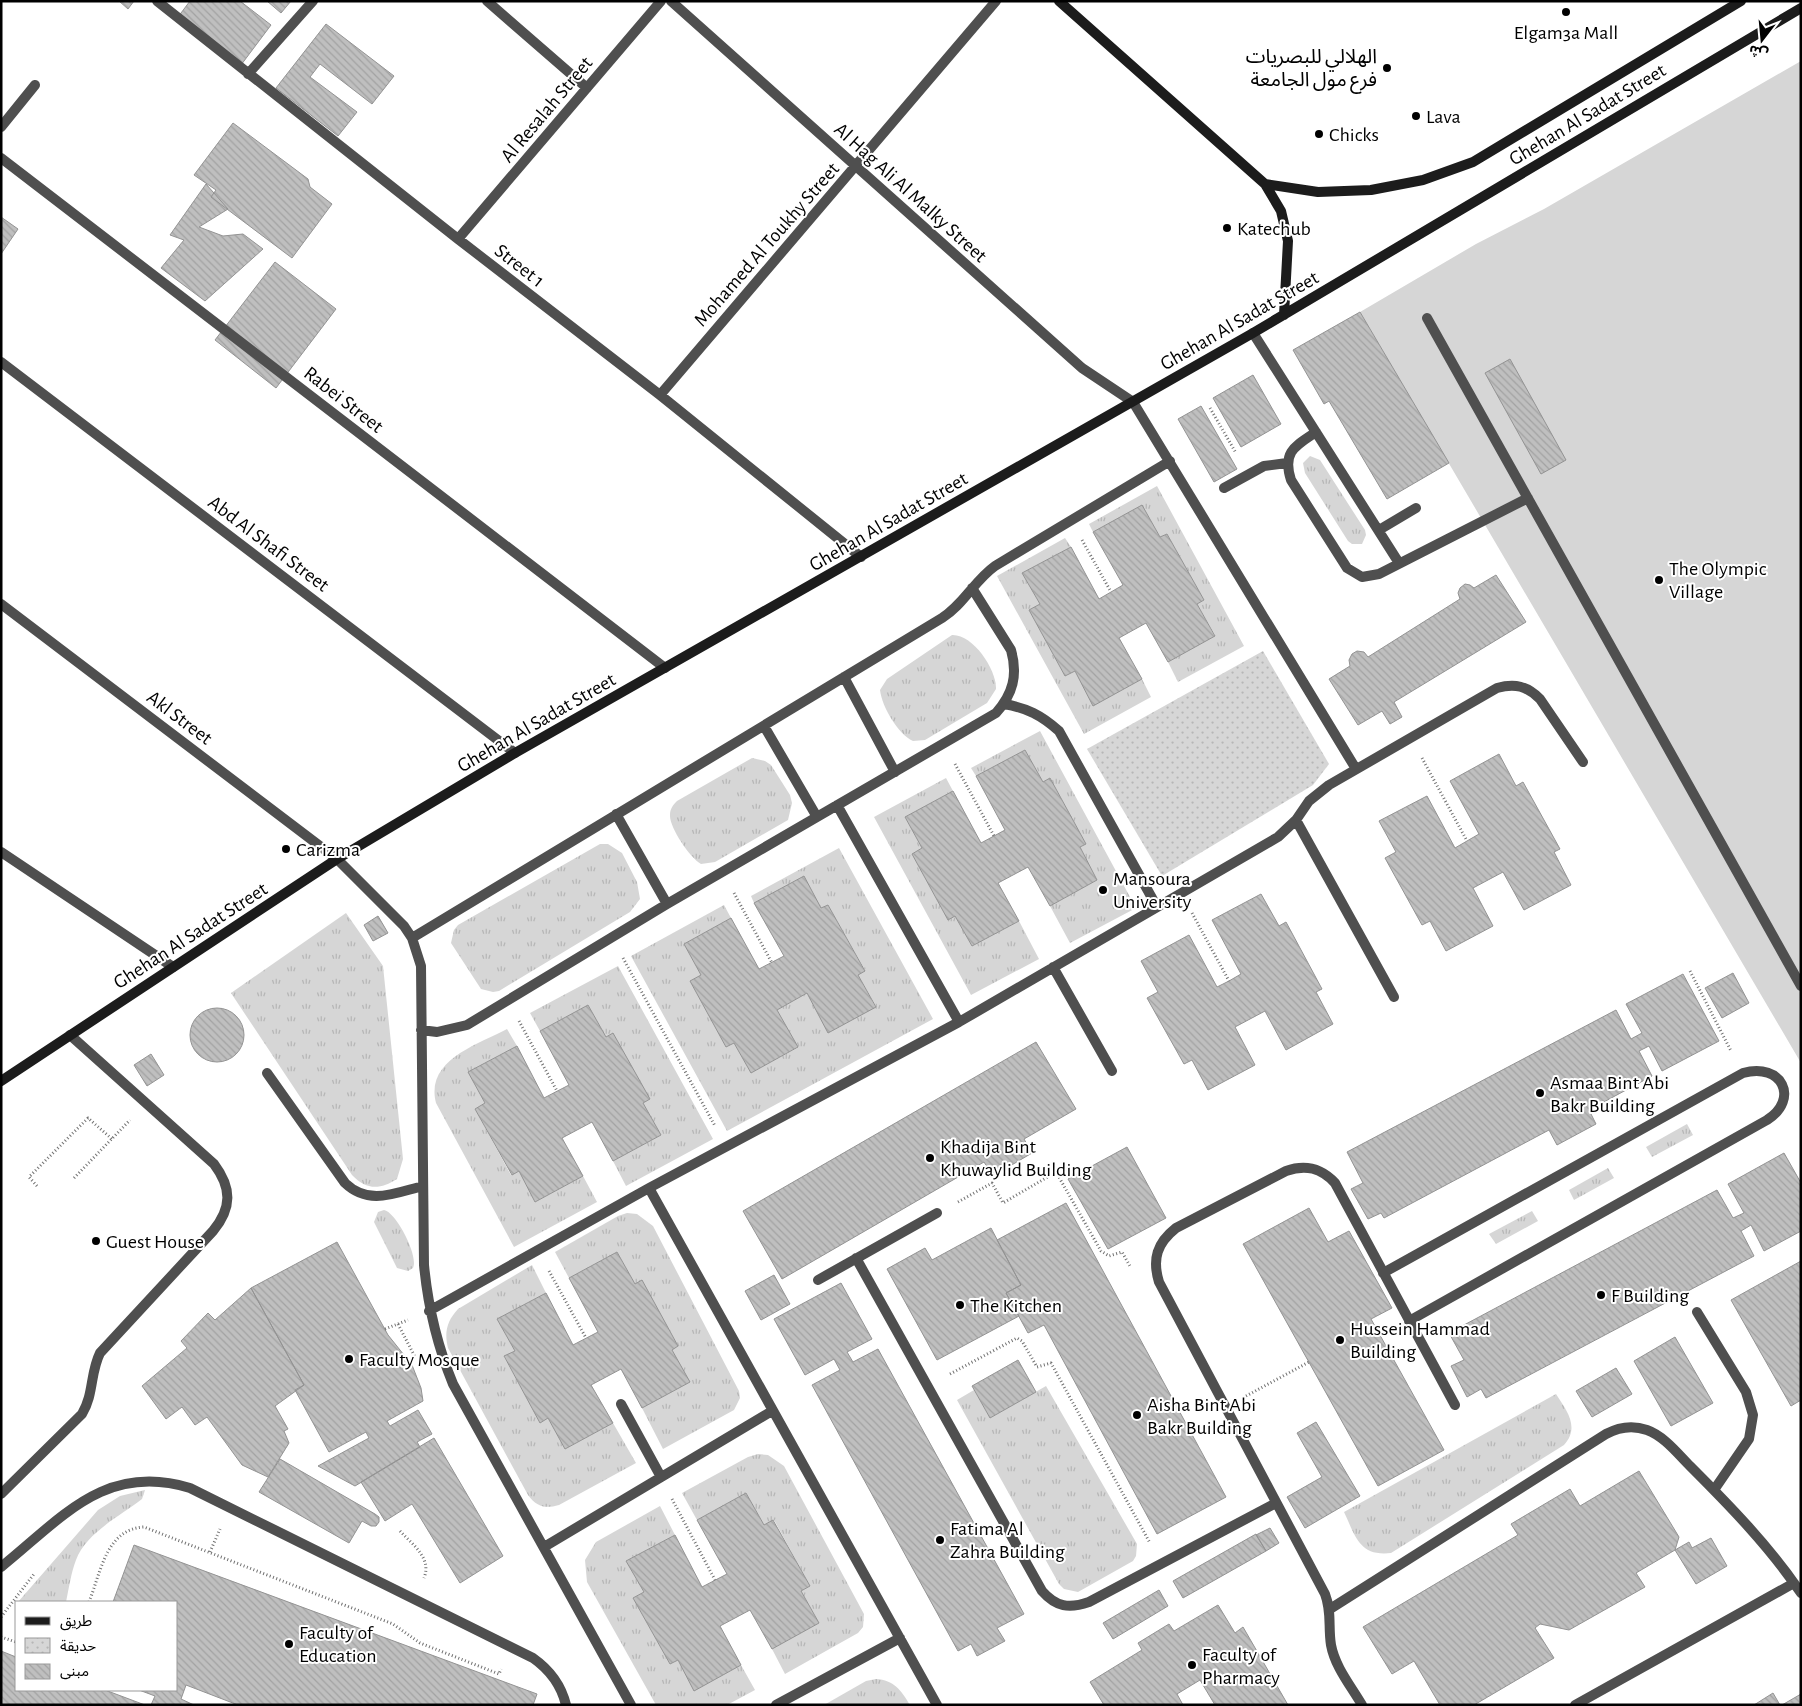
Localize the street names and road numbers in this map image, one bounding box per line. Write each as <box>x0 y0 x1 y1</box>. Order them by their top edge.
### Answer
street label: Al Resalah Street <box>497 53 597 166</box>
street label: Ghehan Al Sadat Street <box>1506 60 1670 170</box>
street label: Al Hag Ali Al Malky Street <box>830 119 991 267</box>
street label: Mohamed Al Toukhy Street <box>690 158 844 330</box>
street label: Street 1 <box>491 240 548 291</box>
street label: Ghehan Al Sadat Street <box>1157 267 1323 374</box>
street label: Rabei Street <box>300 363 387 437</box>
street label: Ghehan Al Sadat Street <box>806 468 972 575</box>
street label: Abd Al Shafi Street <box>204 492 333 596</box>
street label: Ghehan Al Sadat Street <box>454 669 620 776</box>
street label: Akl Street <box>143 687 216 749</box>
street label: Ghehan Al Sadat Street <box>110 878 272 993</box>

